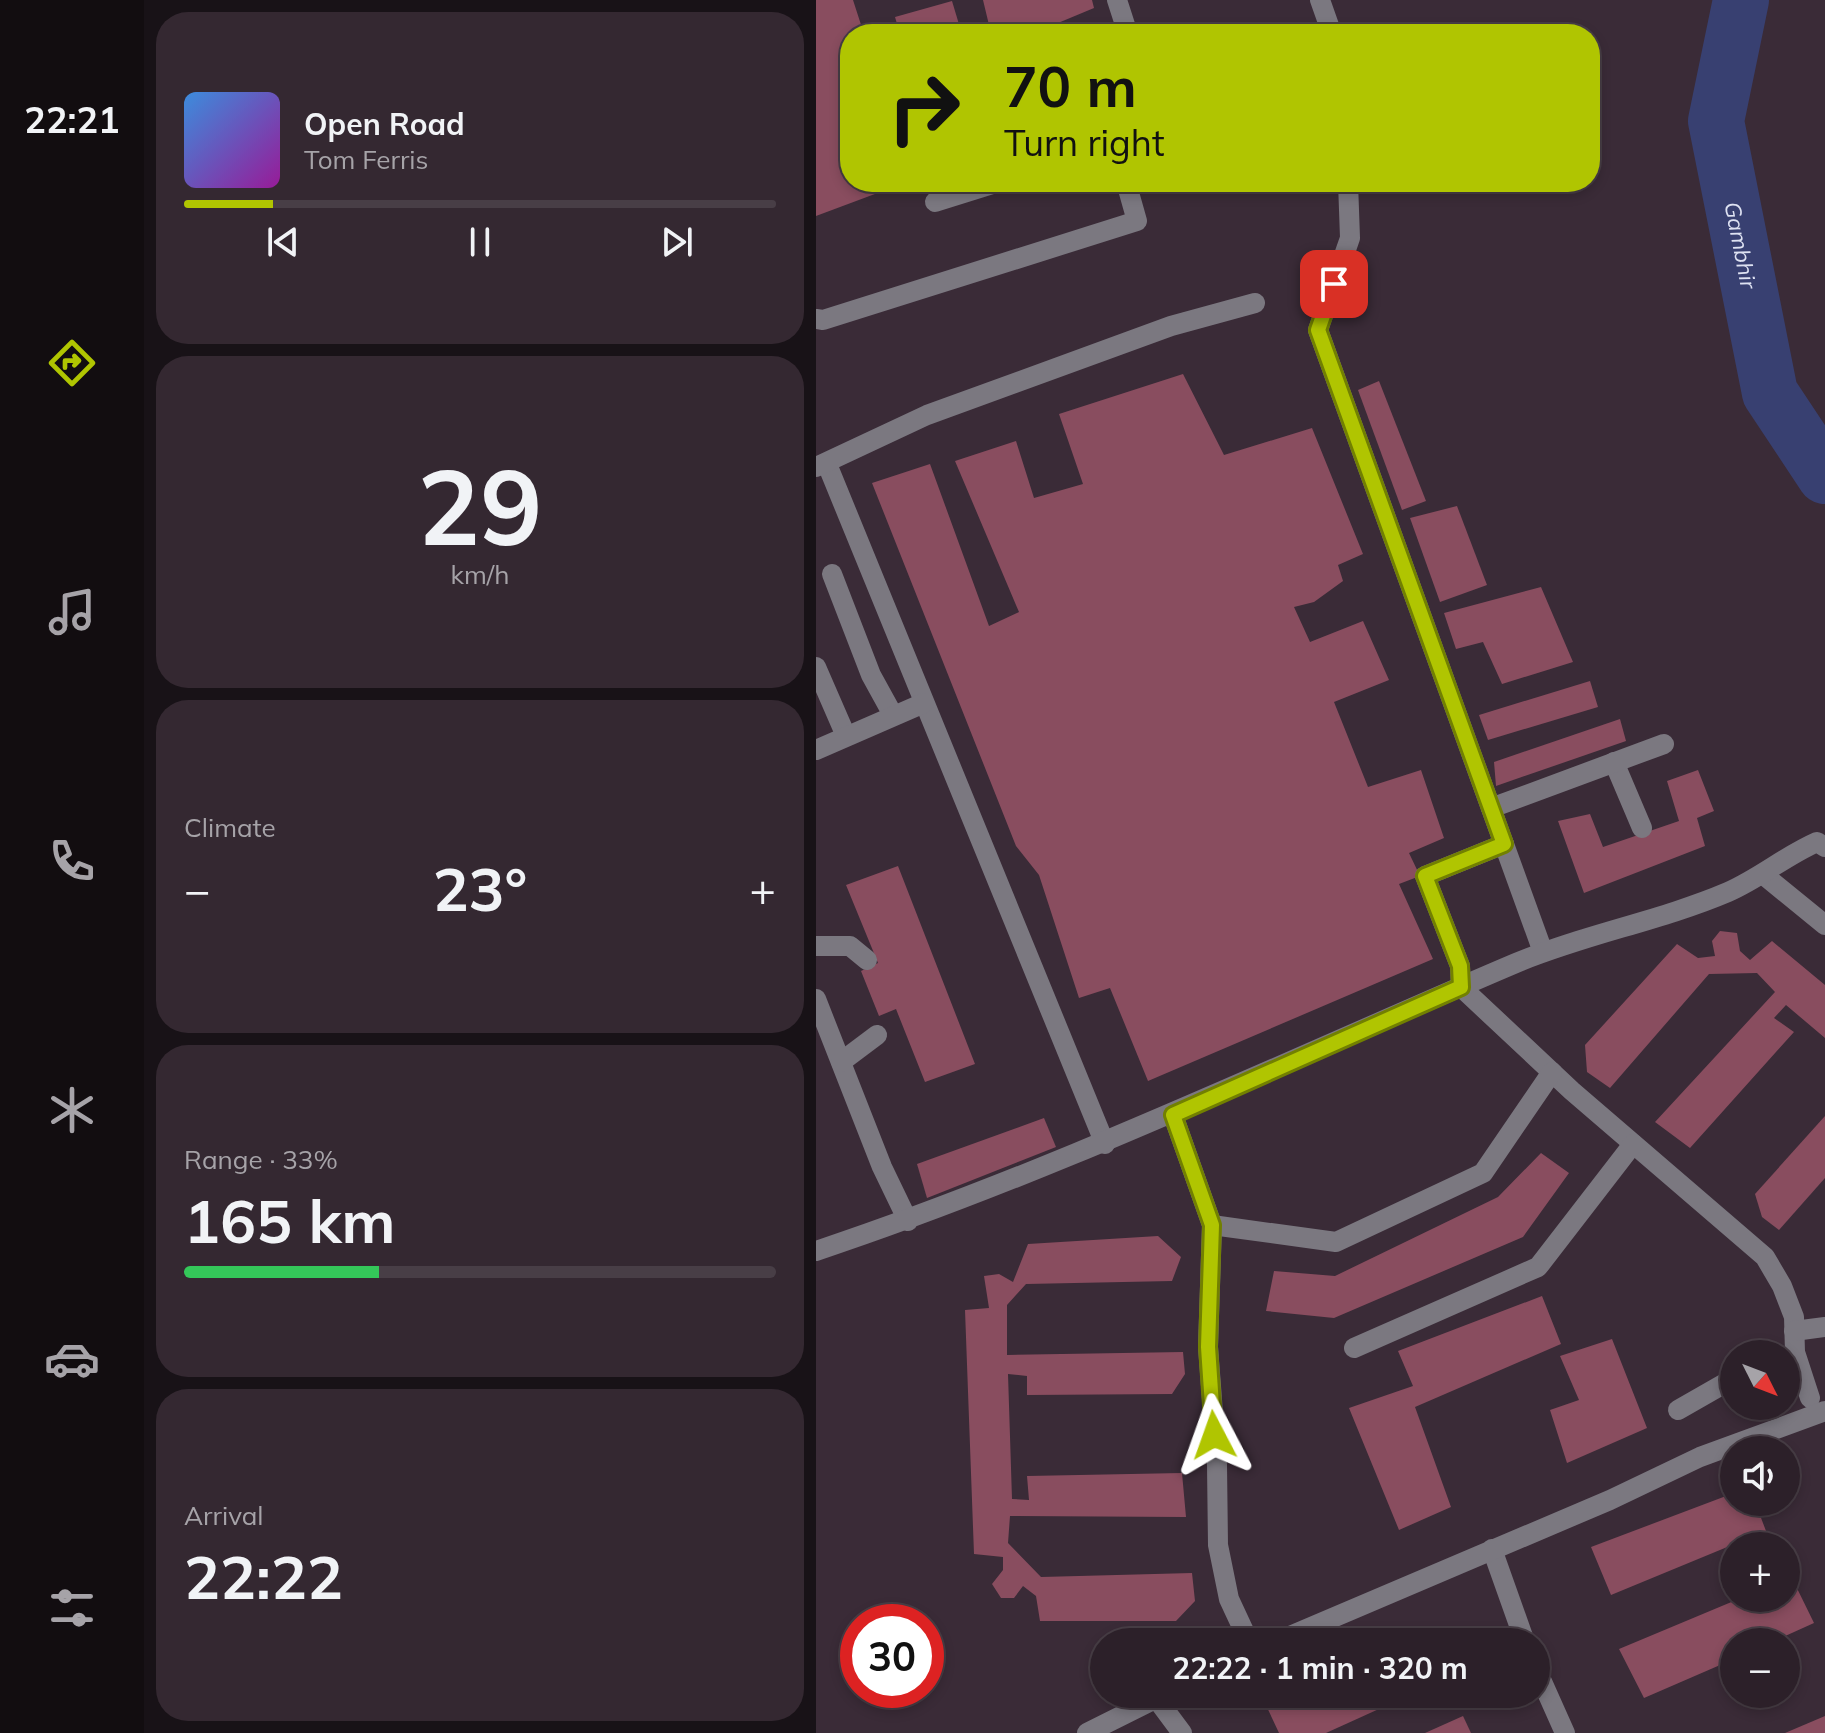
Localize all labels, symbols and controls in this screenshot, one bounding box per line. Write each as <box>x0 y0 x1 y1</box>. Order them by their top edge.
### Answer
text: 70 m <box>1004 51 1137 121</box>
icon: right <box>872 56 976 160</box>
text: 22:21 <box>24 97 120 142</box>
text: Open Road <box>304 105 465 143</box>
text: Turn right <box>1004 120 1165 165</box>
text: Tom Ferris <box>304 143 428 176</box>
water label: Gambhir <box>1718 199 1763 292</box>
icon: previous <box>261 220 305 264</box>
icon: pause <box>458 220 502 264</box>
icon: next <box>655 220 699 264</box>
pin <box>1300 250 1368 318</box>
icon: arrive <box>1312 262 1356 306</box>
icon: directions <box>44 335 100 391</box>
text: 29 <box>418 440 542 571</box>
text: km/h <box>451 558 509 591</box>
icon: music <box>44 584 100 640</box>
text: Climate <box>184 811 276 844</box>
icon: phone <box>44 833 100 889</box>
text: 23° <box>433 851 527 926</box>
text: − <box>184 862 210 917</box>
text: + <box>750 862 776 917</box>
icon: climate <box>44 1082 100 1138</box>
text: Range · 33% <box>184 1143 338 1176</box>
text: 165 km <box>184 1183 396 1258</box>
icon: car <box>44 1331 100 1387</box>
north arrow <box>1720 1340 1800 1420</box>
map controls <box>1720 1340 1800 1708</box>
position arrow <box>1172 1393 1256 1477</box>
button: sound <box>1720 1436 1800 1516</box>
text: Arrival <box>184 1499 264 1532</box>
button: + <box>1720 1532 1800 1612</box>
text: 22:22 <box>184 1539 343 1614</box>
icon: filters <box>44 1580 100 1636</box>
speed limit sign: 30 <box>840 1604 944 1708</box>
button: − <box>1720 1628 1800 1708</box>
text: 22:22 · 1 min · 320 m <box>1172 1649 1468 1687</box>

